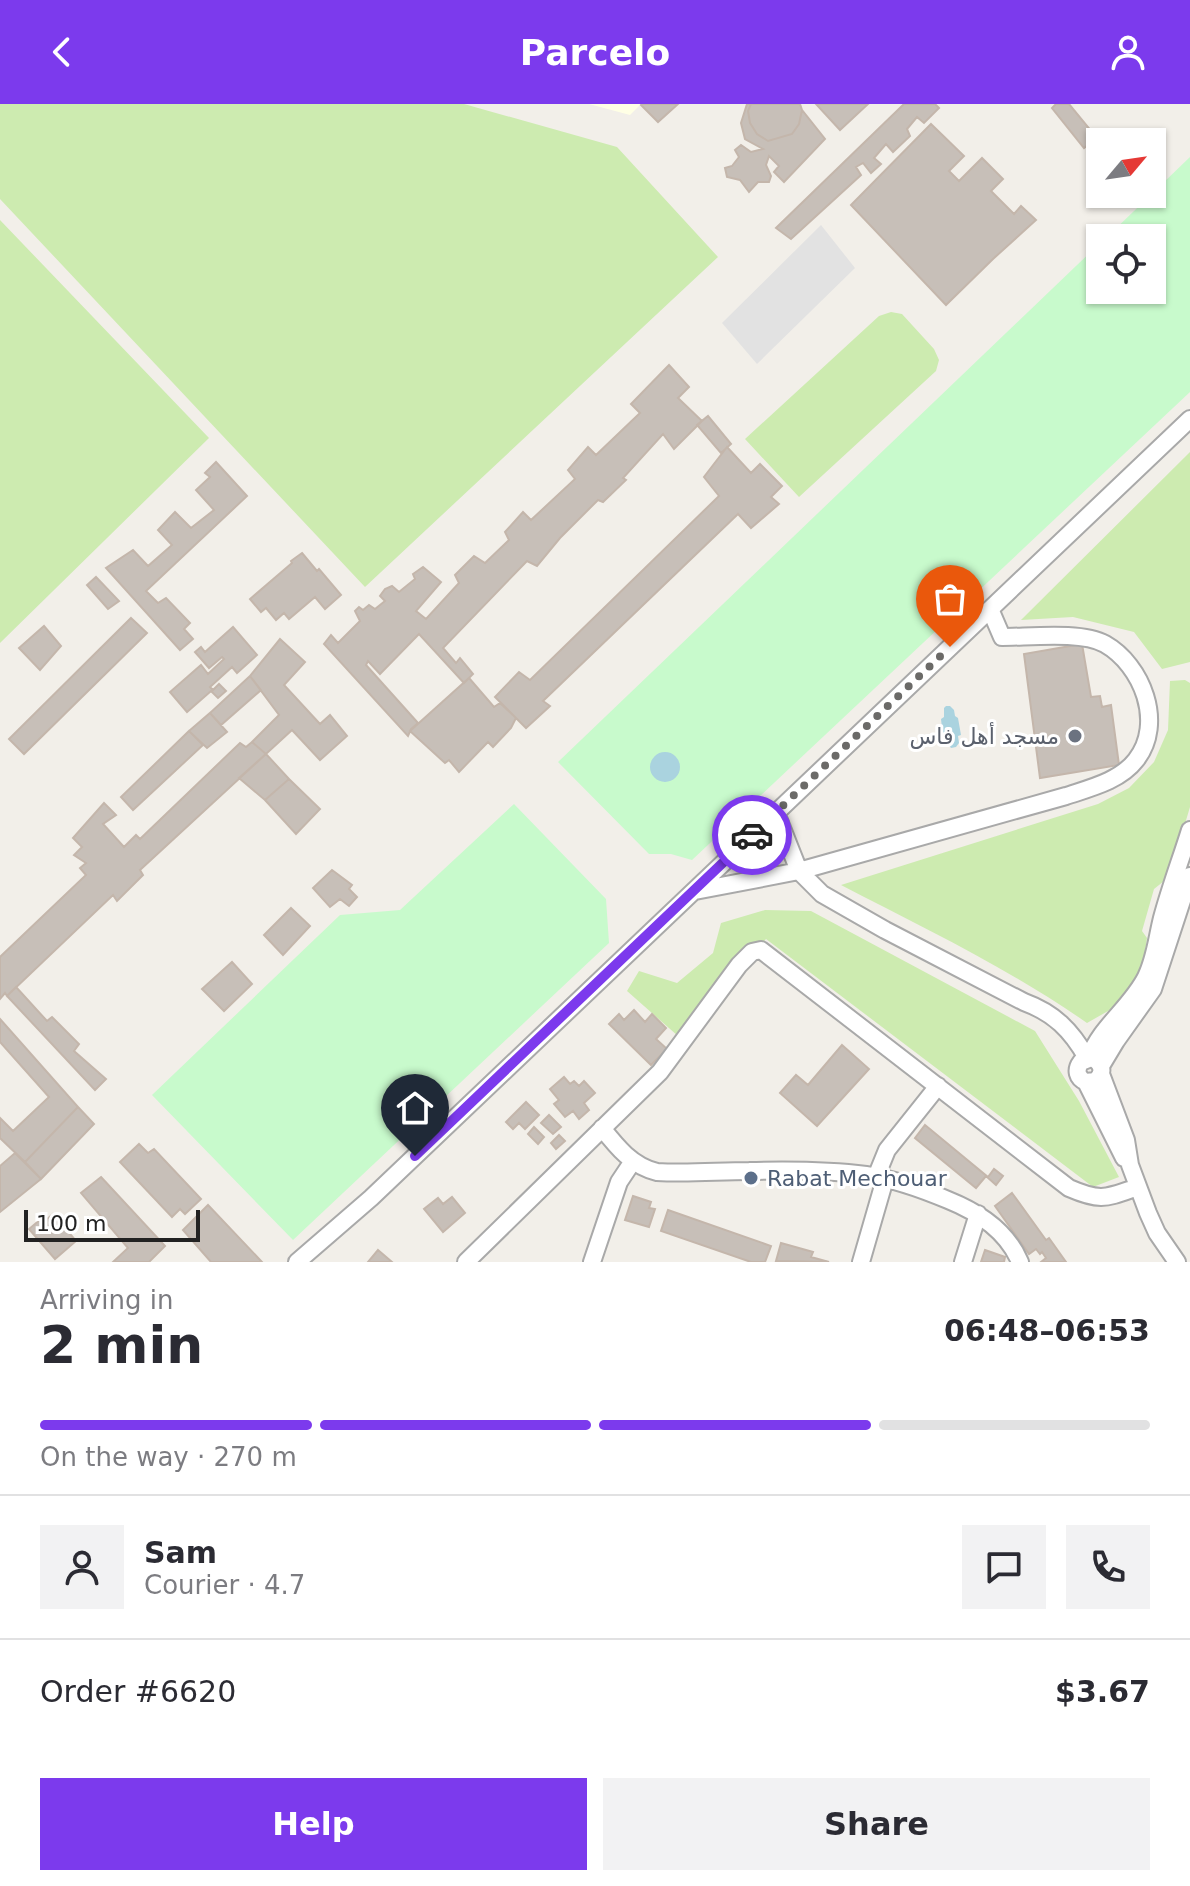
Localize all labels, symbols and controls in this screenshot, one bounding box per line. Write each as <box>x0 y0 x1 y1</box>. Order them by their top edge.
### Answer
icon: back <box>40 30 84 74</box>
icon: person <box>1106 30 1150 74</box>
text: Parcelo <box>520 32 670 73</box>
north arrow <box>1086 128 1166 208</box>
map controls <box>1086 128 1166 304</box>
button: locate <box>1086 224 1166 304</box>
pin <box>916 565 984 647</box>
icon: bag <box>928 577 972 621</box>
place label: مسجد أهل فاس <box>909 722 1059 750</box>
marker: مسجد أهل فاس <box>1066 727 1084 745</box>
courier <box>712 795 792 875</box>
icon: car <box>730 813 774 857</box>
pin <box>381 1074 449 1156</box>
icon: home <box>393 1086 437 1130</box>
place label: Rabat Mechouar <box>767 1166 948 1191</box>
marker: Rabat Mechouar <box>742 1169 760 1187</box>
scale bar <box>24 1206 200 1242</box>
text: 100 m <box>36 1211 106 1236</box>
text: Arriving in <box>40 1285 174 1315</box>
text: 06:48–06:53 <box>944 1313 1150 1348</box>
text: 2 min <box>40 1315 203 1375</box>
text: On the way · 270 m <box>40 1442 297 1472</box>
button: person <box>40 1525 124 1609</box>
button: chat <box>962 1525 1046 1609</box>
button: phone <box>1066 1525 1150 1609</box>
text: Sam <box>144 1535 217 1570</box>
text: Courier · 4.7 <box>144 1570 305 1600</box>
text: Order #6620 <box>40 1674 236 1709</box>
text: $3.67 <box>1055 1674 1150 1709</box>
button: Help <box>40 1778 587 1870</box>
button: Share <box>603 1778 1150 1870</box>

